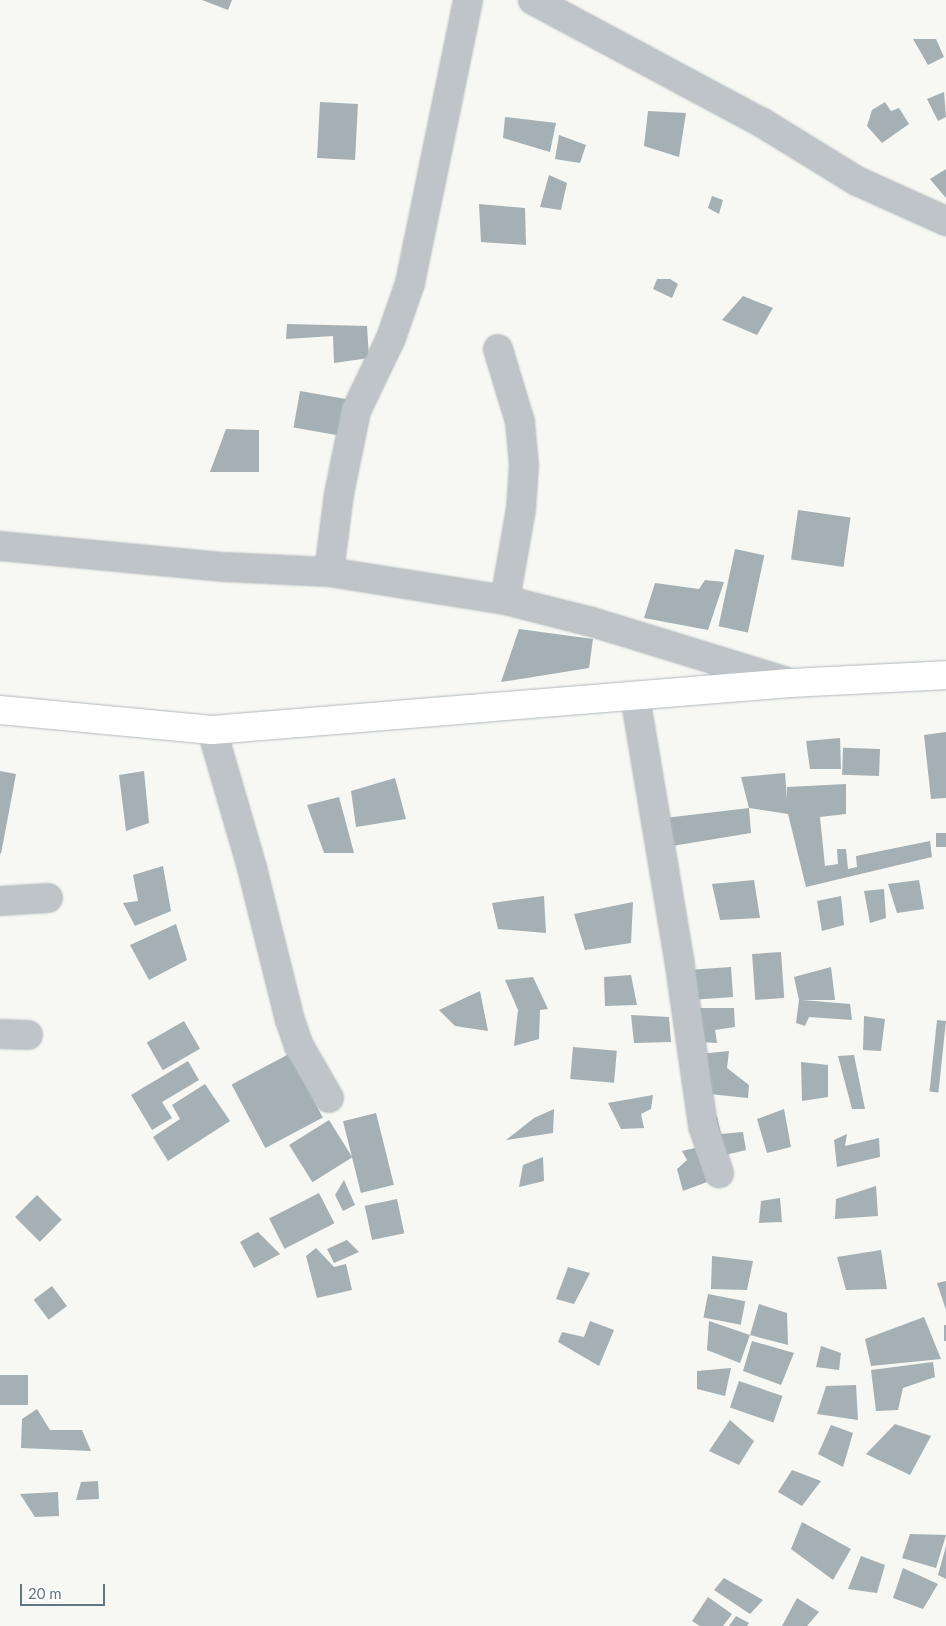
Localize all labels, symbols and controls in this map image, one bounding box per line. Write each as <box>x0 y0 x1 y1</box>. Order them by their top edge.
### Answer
scale bar <box>22 1574 108 1606</box>
text: 20 m <box>28 1584 62 1602</box>

